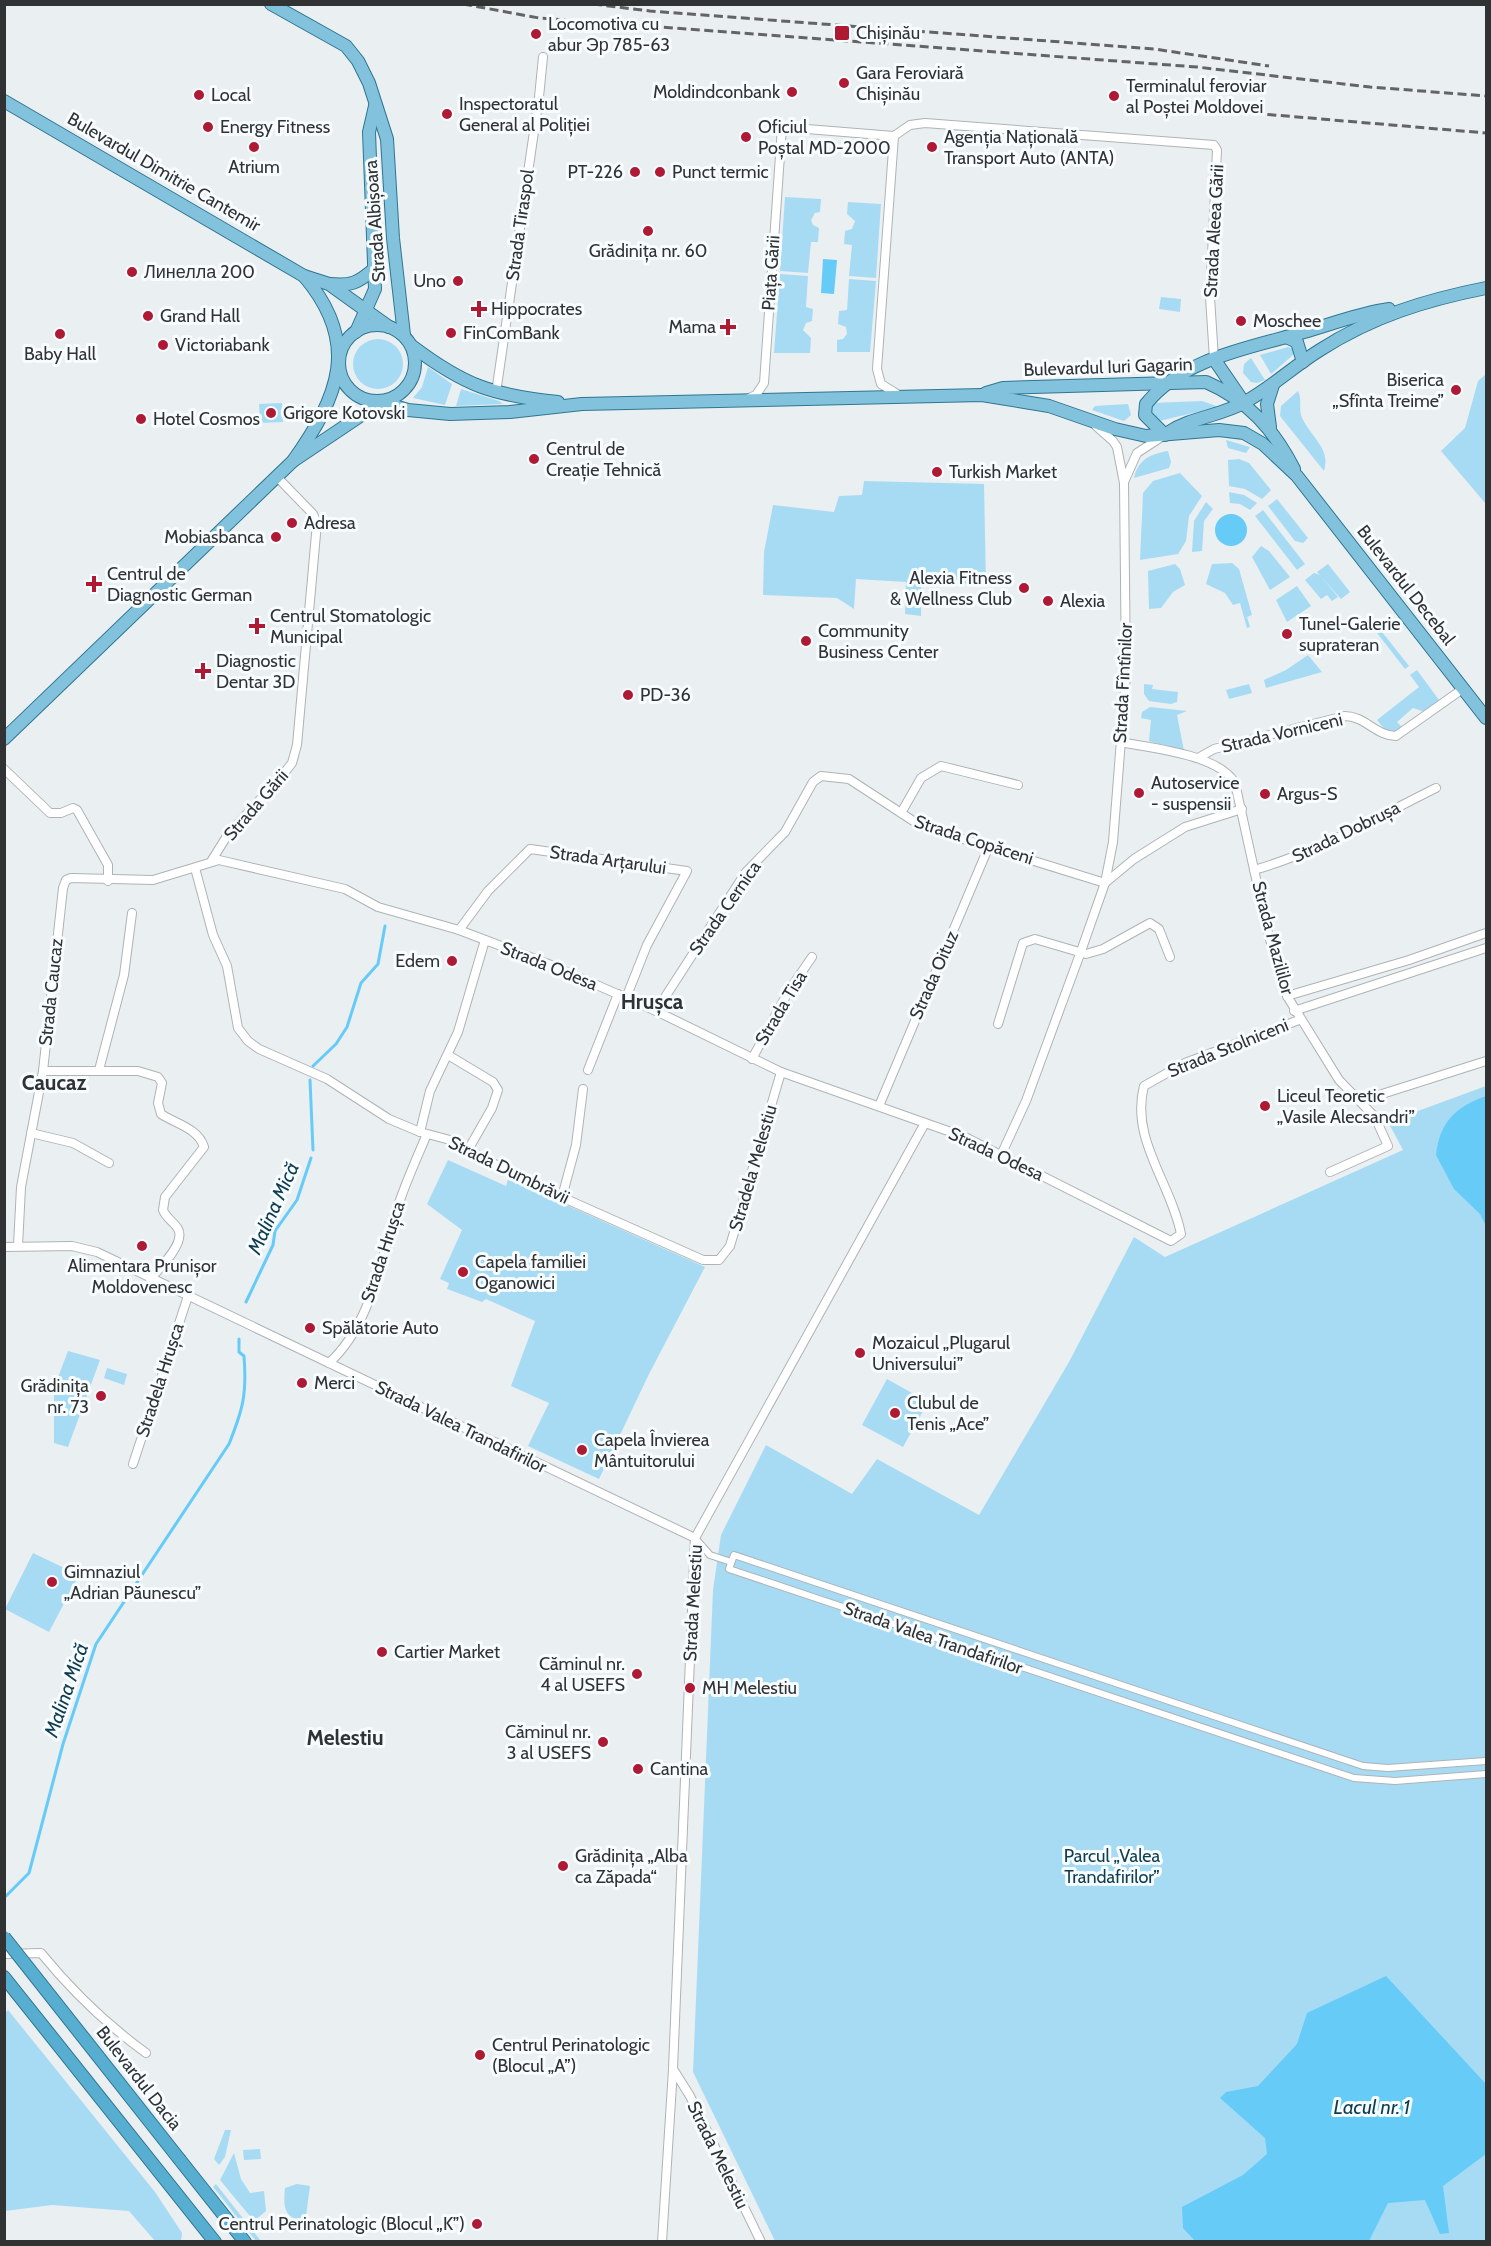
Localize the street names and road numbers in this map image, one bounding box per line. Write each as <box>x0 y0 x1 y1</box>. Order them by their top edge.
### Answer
street label: Bulevardul Dimitrie Cantemir <box>64 108 265 237</box>
street label: Strada Albișoara <box>360 159 391 283</box>
street label: Strada Aleea Gării <box>1200 164 1228 298</box>
street label: Strada Tiraspol <box>501 167 539 282</box>
street label: Piața Gării <box>757 235 786 311</box>
street label: Bulevardul Iuri Gagarin <box>1023 353 1193 381</box>
street label: Bulevardul Decebal <box>1352 521 1460 650</box>
street label: Strada Fîntînilor <box>1109 622 1137 744</box>
street label: Strada Vorniceni <box>1219 708 1345 758</box>
street label: Strada Gării <box>219 765 293 845</box>
street label: Strada Dobrușa <box>1288 796 1404 868</box>
street label: Strada Copăceni <box>912 810 1036 870</box>
street label: Strada Arțarului <box>548 841 668 880</box>
street label: Strada Cernica <box>685 856 766 959</box>
street label: Strada Mazililor <box>1247 879 1299 997</box>
street label: Strada Oituz <box>905 927 964 1023</box>
street label: Strada Caucaz <box>34 937 68 1047</box>
street label: Strada Odesa <box>497 937 601 995</box>
street label: Strada Tisa <box>750 967 812 1049</box>
street label: Strada Stolniceni <box>1164 1014 1292 1082</box>
street label: Stradela Melestiu <box>724 1102 782 1234</box>
street label: Strada Odesa <box>945 1122 1047 1186</box>
street label: Strada Dumbrăvii <box>445 1131 573 1209</box>
street label: Strada Hrușca <box>356 1198 411 1306</box>
street label: Stradela Hrușca <box>131 1320 190 1440</box>
street label: Strada Valea Trandafirilor <box>372 1376 551 1478</box>
street label: Strada Melestiu <box>679 1544 707 1662</box>
street label: Strada Valea Trandafirilor <box>841 1597 1026 1679</box>
street label: Bulevardul Dacia <box>91 2022 187 2135</box>
street label: Strada Melestiu <box>682 2098 754 2212</box>

